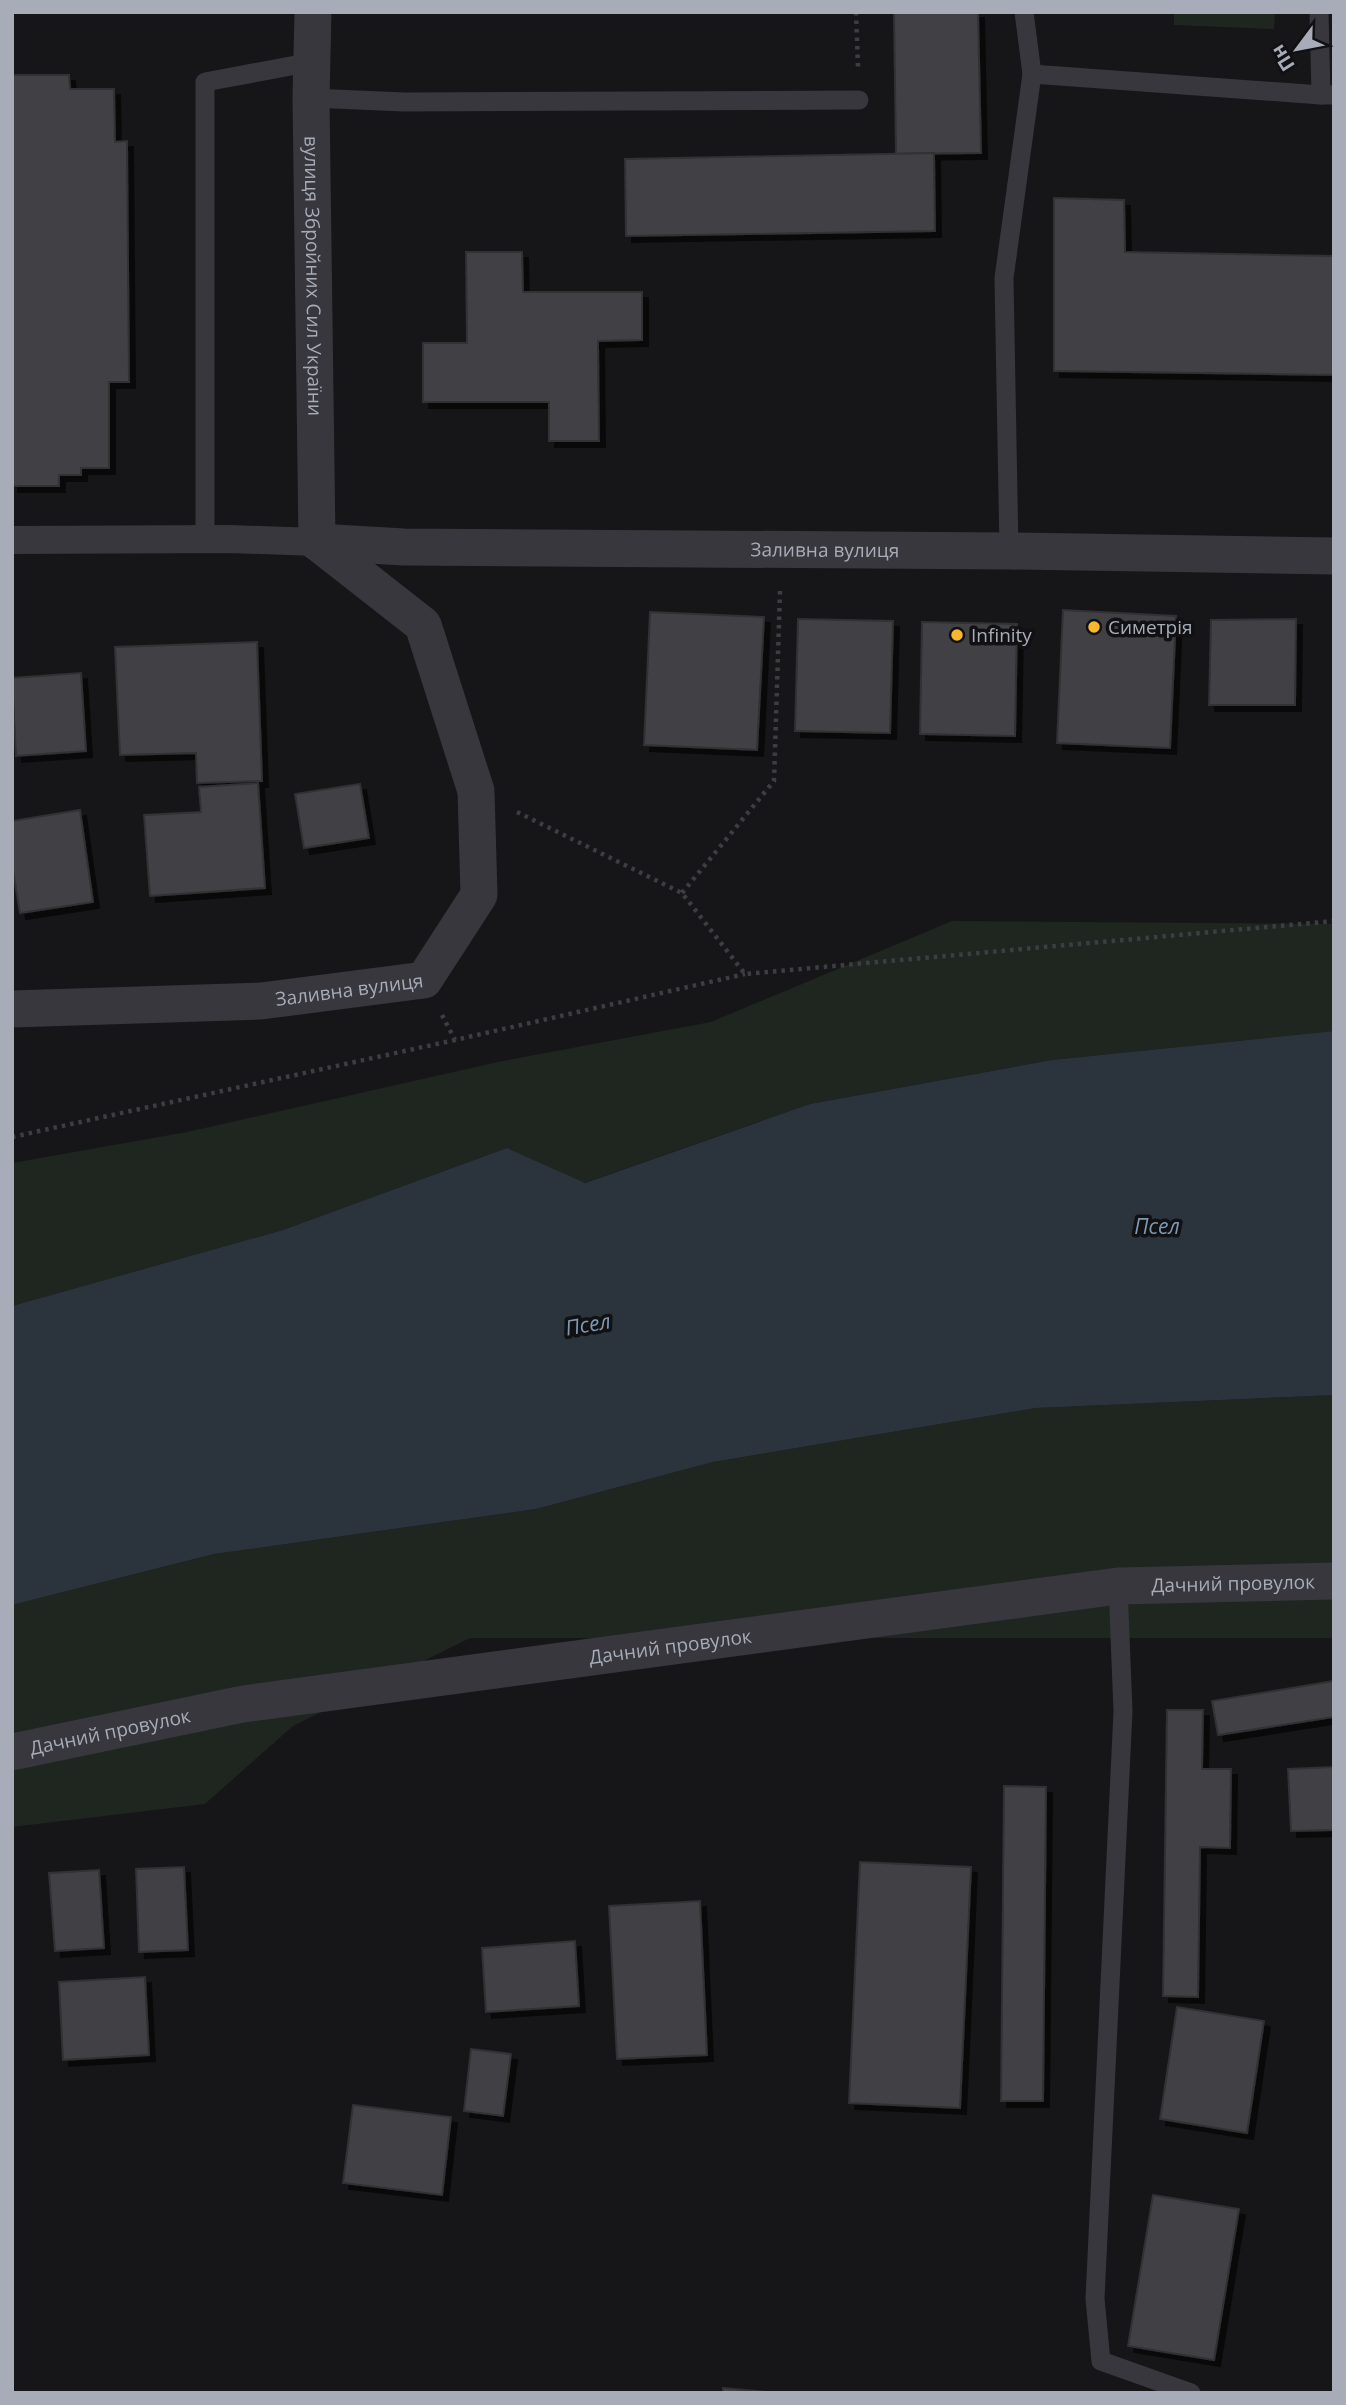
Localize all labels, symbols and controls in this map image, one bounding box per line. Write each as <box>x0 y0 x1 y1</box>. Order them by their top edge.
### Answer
north arrow <box>1262 14 1332 84</box>
text: Пн <box>1264 40 1301 76</box>
street label: вулиця Збройних Сил України <box>299 136 328 416</box>
street label: Заливна вулиця <box>750 536 899 563</box>
place label: Симетрія <box>1108 614 1193 640</box>
marker: Симетрія <box>1086 619 1102 635</box>
place label: Infinity <box>971 622 1032 648</box>
marker: Infinity <box>949 627 965 643</box>
street label: Заливна вулиця <box>274 967 425 1012</box>
water label: Псел <box>1134 1212 1180 1240</box>
water label: Псел <box>563 1306 613 1342</box>
street label: Дачний провулок <box>1151 1568 1315 1598</box>
street label: Дачний провулок <box>587 1623 753 1670</box>
street label: Дачний провулок <box>27 1702 193 1761</box>

